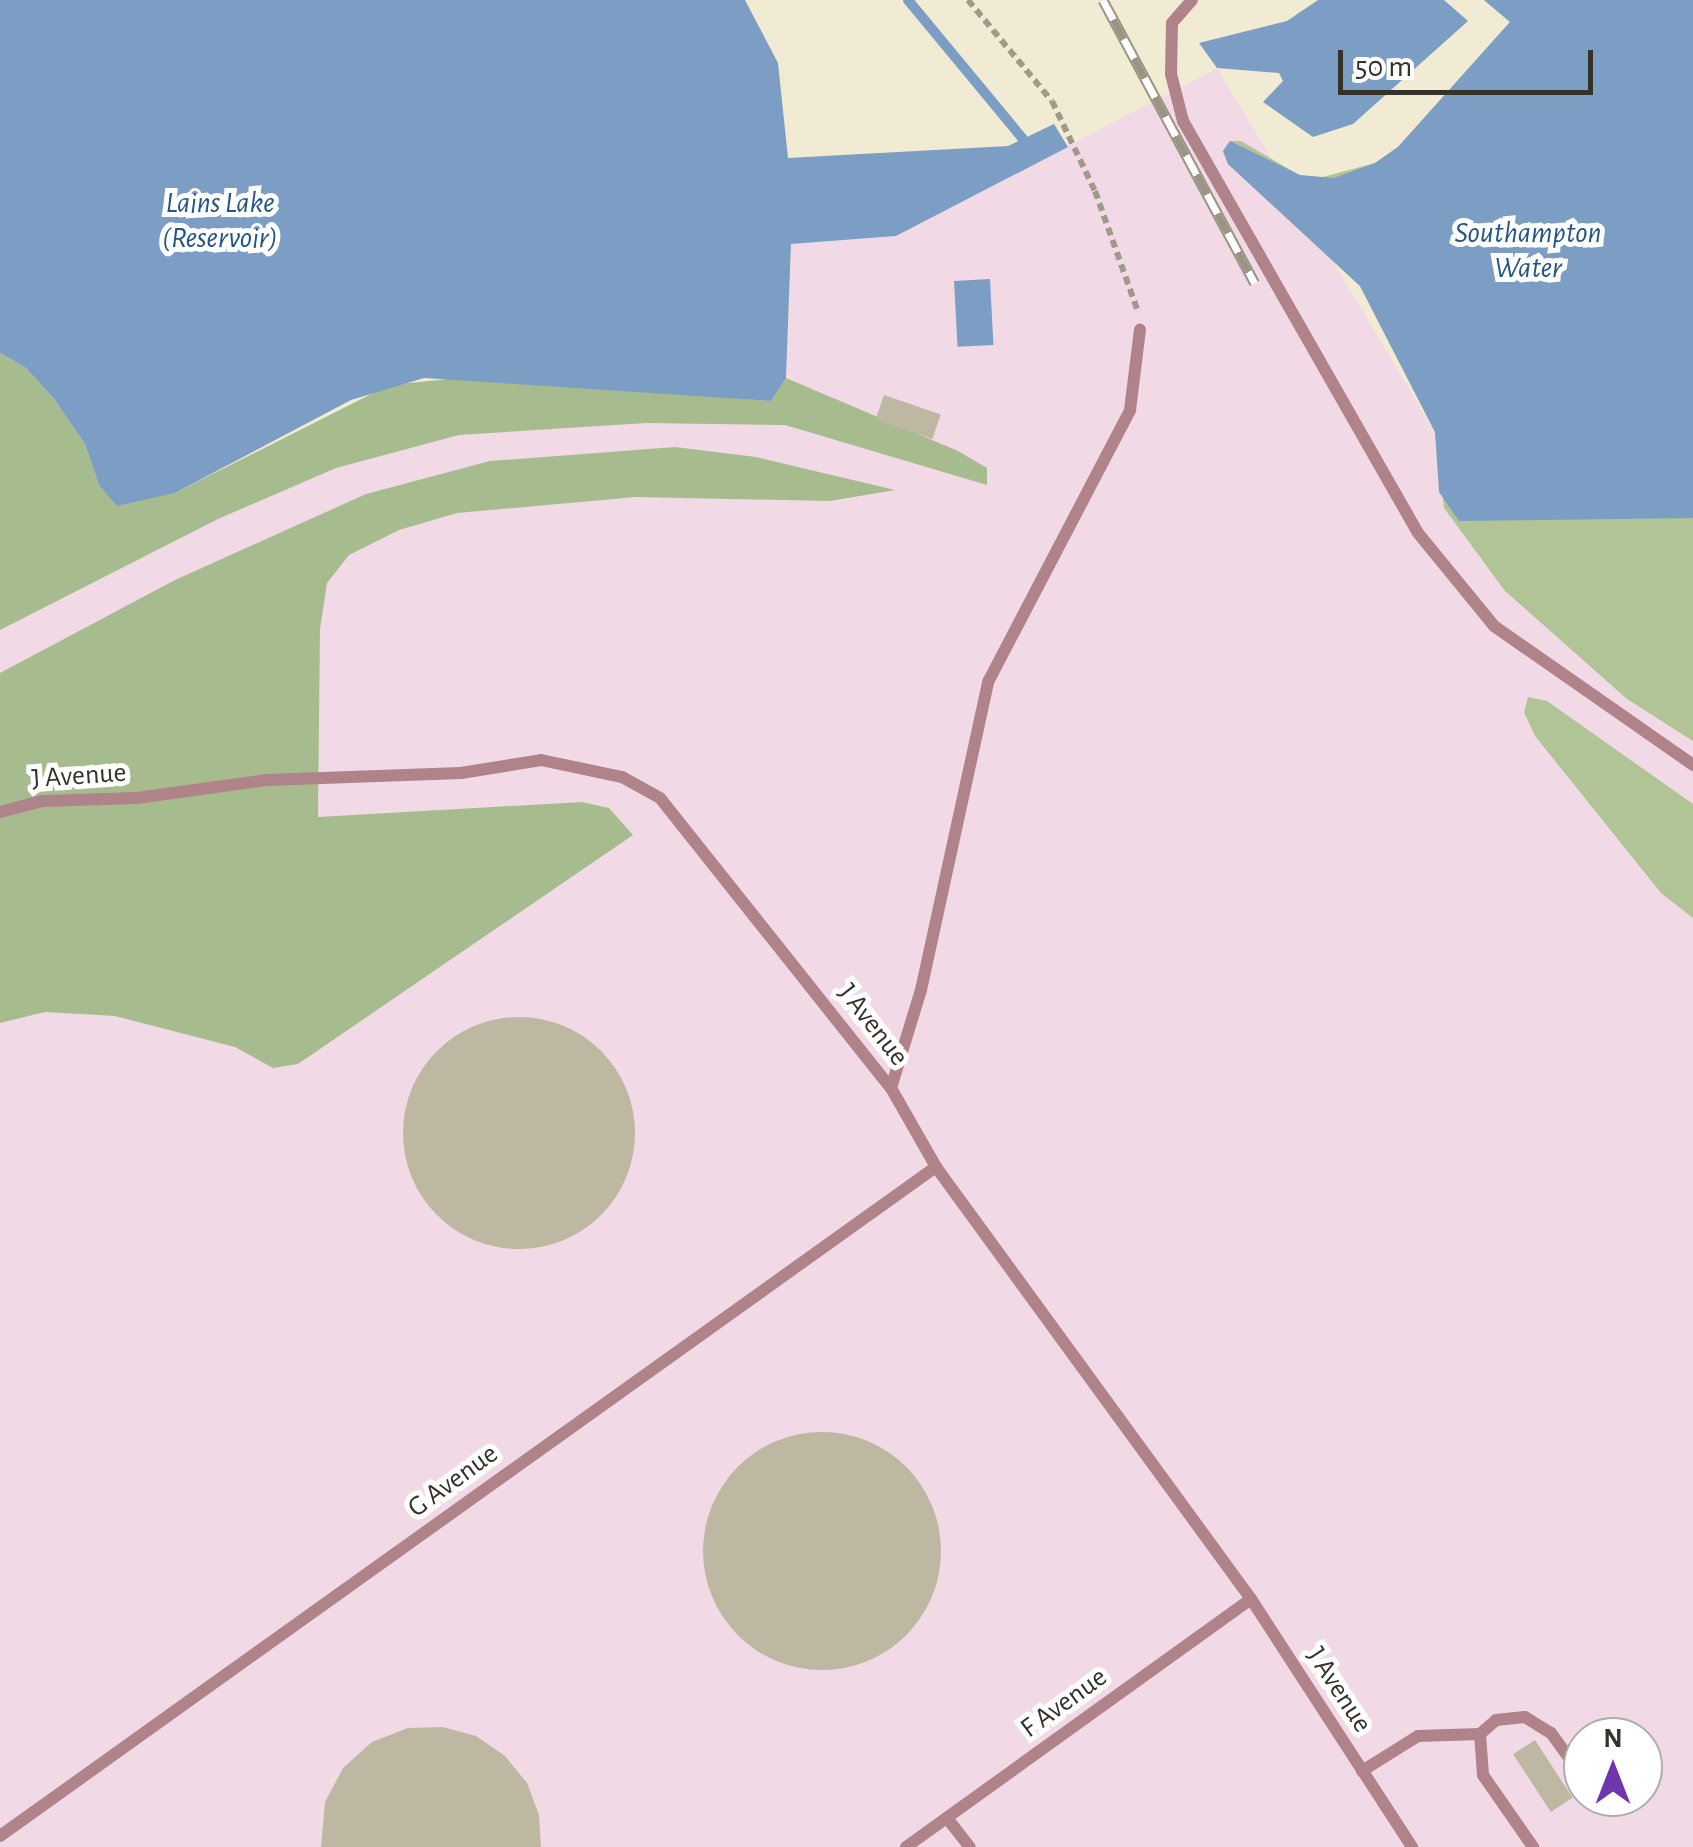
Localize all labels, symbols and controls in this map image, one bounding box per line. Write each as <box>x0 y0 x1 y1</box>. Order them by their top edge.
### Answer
scale bar <box>1343 30 1598 92</box>
text: 50 m <box>1355 52 1412 82</box>
water label: Lains Lake (Reservoir) <box>162 185 278 256</box>
water label: Southampton Water <box>1454 215 1602 286</box>
street label: J Avenue <box>30 756 128 796</box>
street label: J Avenue <box>831 977 915 1073</box>
street label: G Avenue <box>401 1437 505 1525</box>
street label: J Avenue <box>1299 1641 1379 1739</box>
street label: F Avenue <box>1014 1660 1114 1746</box>
north arrow <box>1563 1717 1663 1817</box>
text: N <box>1603 1725 1623 1753</box>

